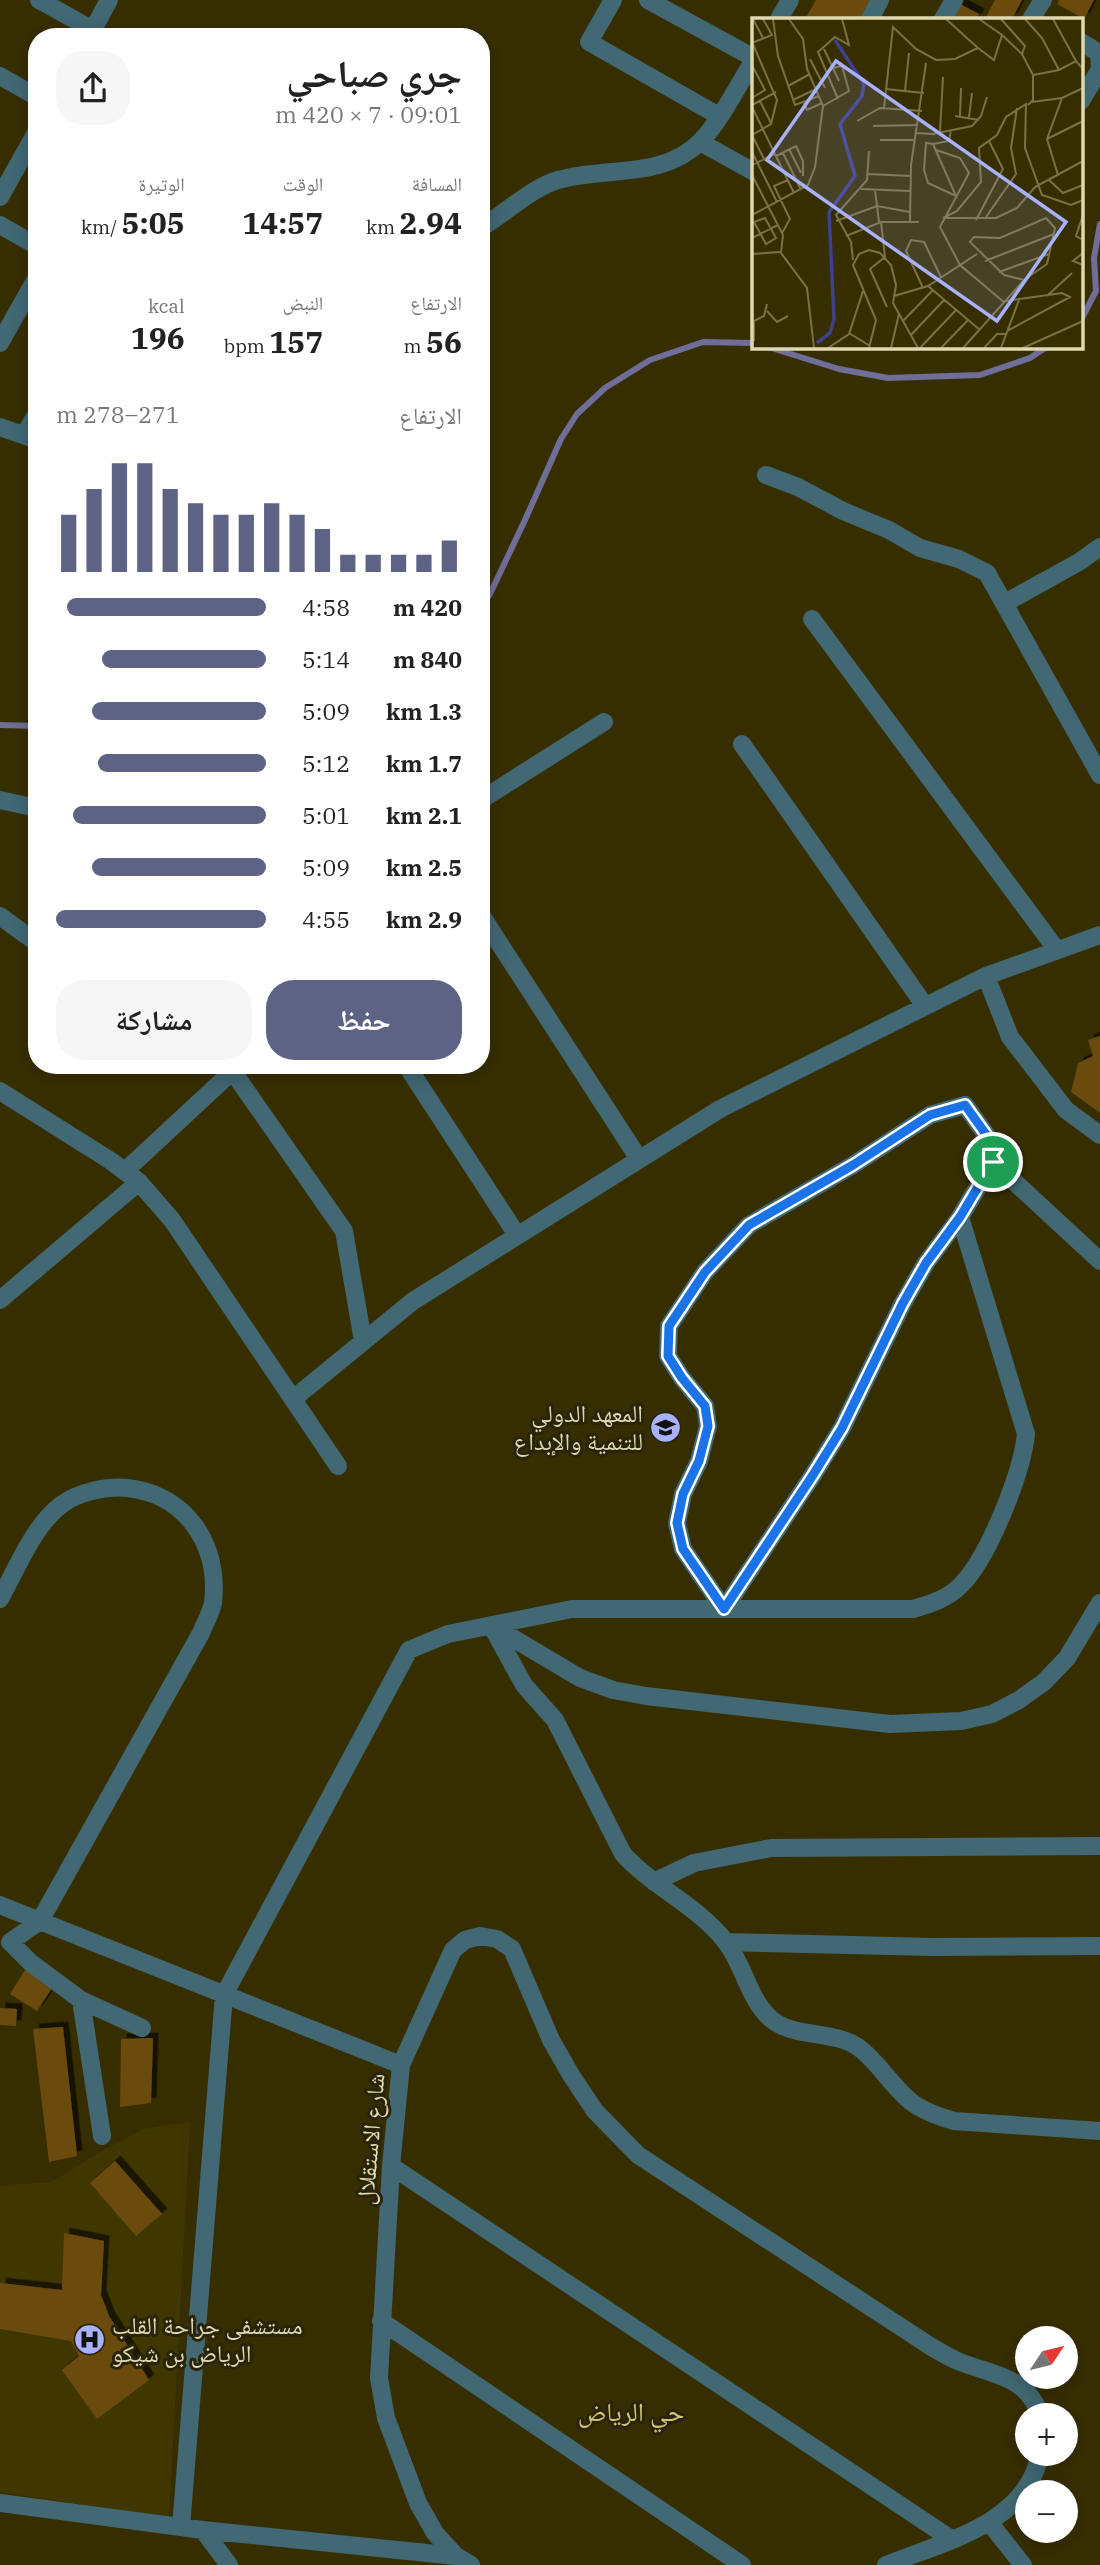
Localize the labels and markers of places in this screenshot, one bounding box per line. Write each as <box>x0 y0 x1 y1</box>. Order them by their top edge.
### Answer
pin <box>963 1132 1023 1192</box>
place label: المعهد الدولي للتنمية والإبداع <box>514 1397 643 1457</box>
school or university icon: المعهد الدولي للتنمية والإبداع <box>649 1410 683 1444</box>
place label: مستشفى جراحة القلب الرياض بن شيكو <box>112 2309 303 2369</box>
hospital icon: مستشفى جراحة القلب الرياض بن شيكو <box>72 2322 106 2356</box>

